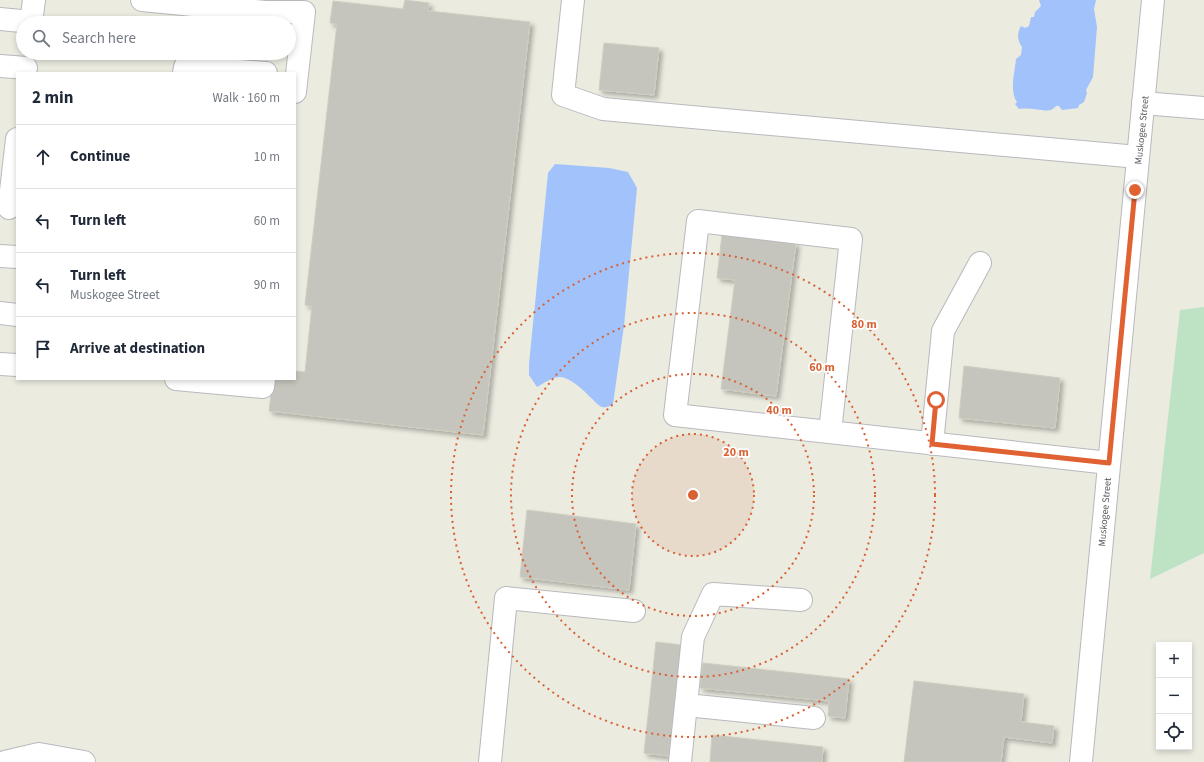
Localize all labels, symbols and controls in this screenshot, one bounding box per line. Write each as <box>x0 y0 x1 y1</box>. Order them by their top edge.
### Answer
search box <box>16 16 296 60</box>
icon: search <box>30 27 52 49</box>
text: Search here <box>62 28 136 49</box>
text: 2 min <box>32 86 73 110</box>
text: Walk · 160 m <box>212 89 280 107</box>
street label: Muskogee Street <box>1131 94 1153 165</box>
icon: ahead <box>32 146 54 168</box>
text: Continue <box>70 146 130 167</box>
text: 10 m <box>254 148 280 166</box>
route end <box>1126 181 1144 199</box>
icon: left <box>32 210 54 232</box>
text: Turn left <box>70 210 126 231</box>
text: 60 m <box>254 212 280 230</box>
text: Turn left <box>70 265 126 286</box>
icon: left <box>32 274 54 296</box>
text: 90 m <box>254 276 280 294</box>
text: Muskogee Street <box>70 286 160 304</box>
text: 80 m <box>851 316 877 333</box>
icon: arrive <box>32 338 54 360</box>
text: Arrive at destination <box>70 338 205 359</box>
text: 60 m <box>809 359 835 376</box>
route start <box>927 391 945 409</box>
text: 40 m <box>766 402 792 419</box>
text: 20 m <box>723 444 749 461</box>
street label: Muskogee Street <box>1095 477 1115 547</box>
centre of rings <box>686 488 700 502</box>
map controls <box>1156 642 1192 750</box>
button: + <box>1156 642 1192 678</box>
button: − <box>1156 678 1192 714</box>
button: locate <box>1156 714 1192 750</box>

